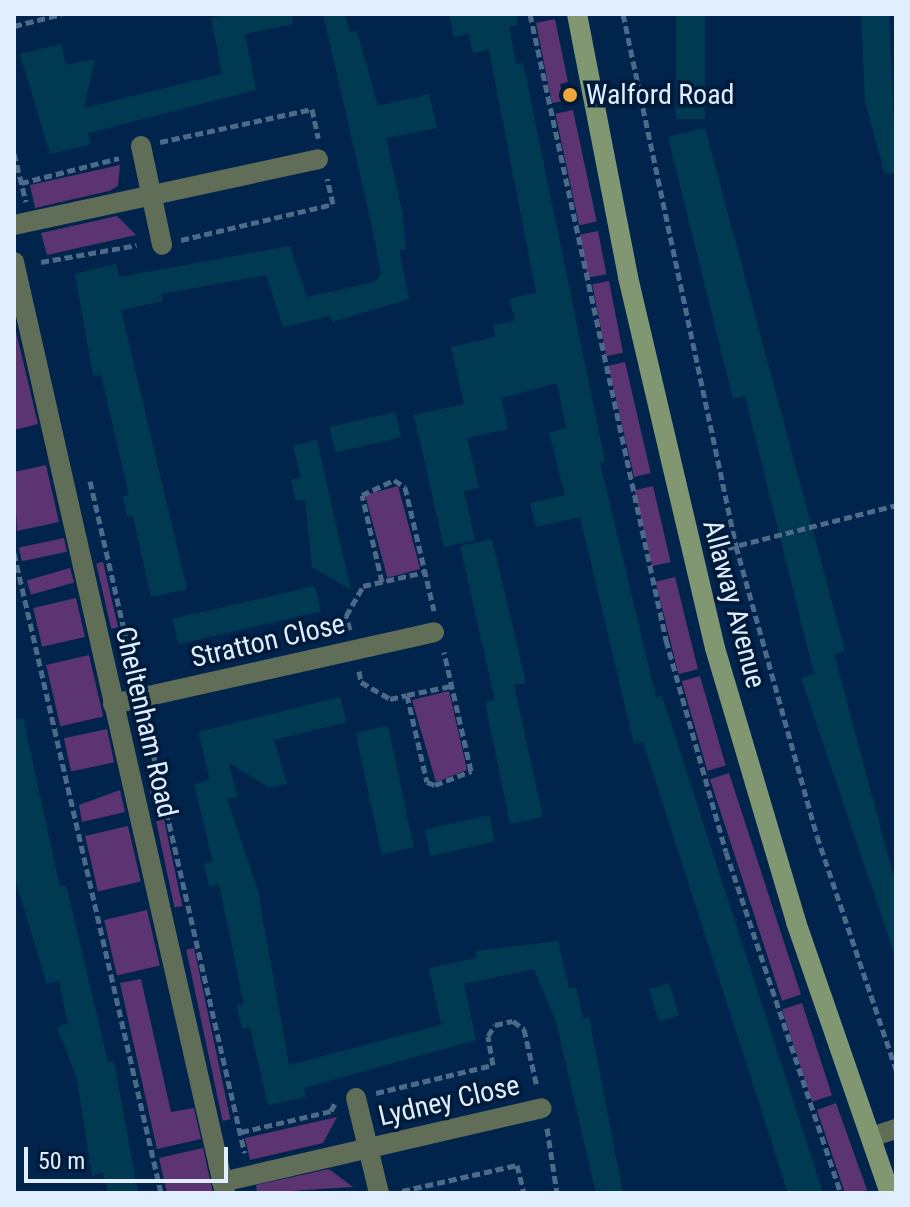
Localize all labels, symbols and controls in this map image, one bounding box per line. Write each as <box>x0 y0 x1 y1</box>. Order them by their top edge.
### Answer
place label: Walford Road <box>586 78 734 112</box>
marker: Walford Road <box>561 86 579 104</box>
street label: Allaway Avenue <box>695 516 773 692</box>
street label: Stratton Close <box>188 607 348 675</box>
street label: Cheltenham Road <box>108 623 184 821</box>
street label: Lydney Close <box>375 1068 523 1134</box>
scale bar <box>28 1131 232 1181</box>
text: 50 m <box>38 1147 85 1175</box>

